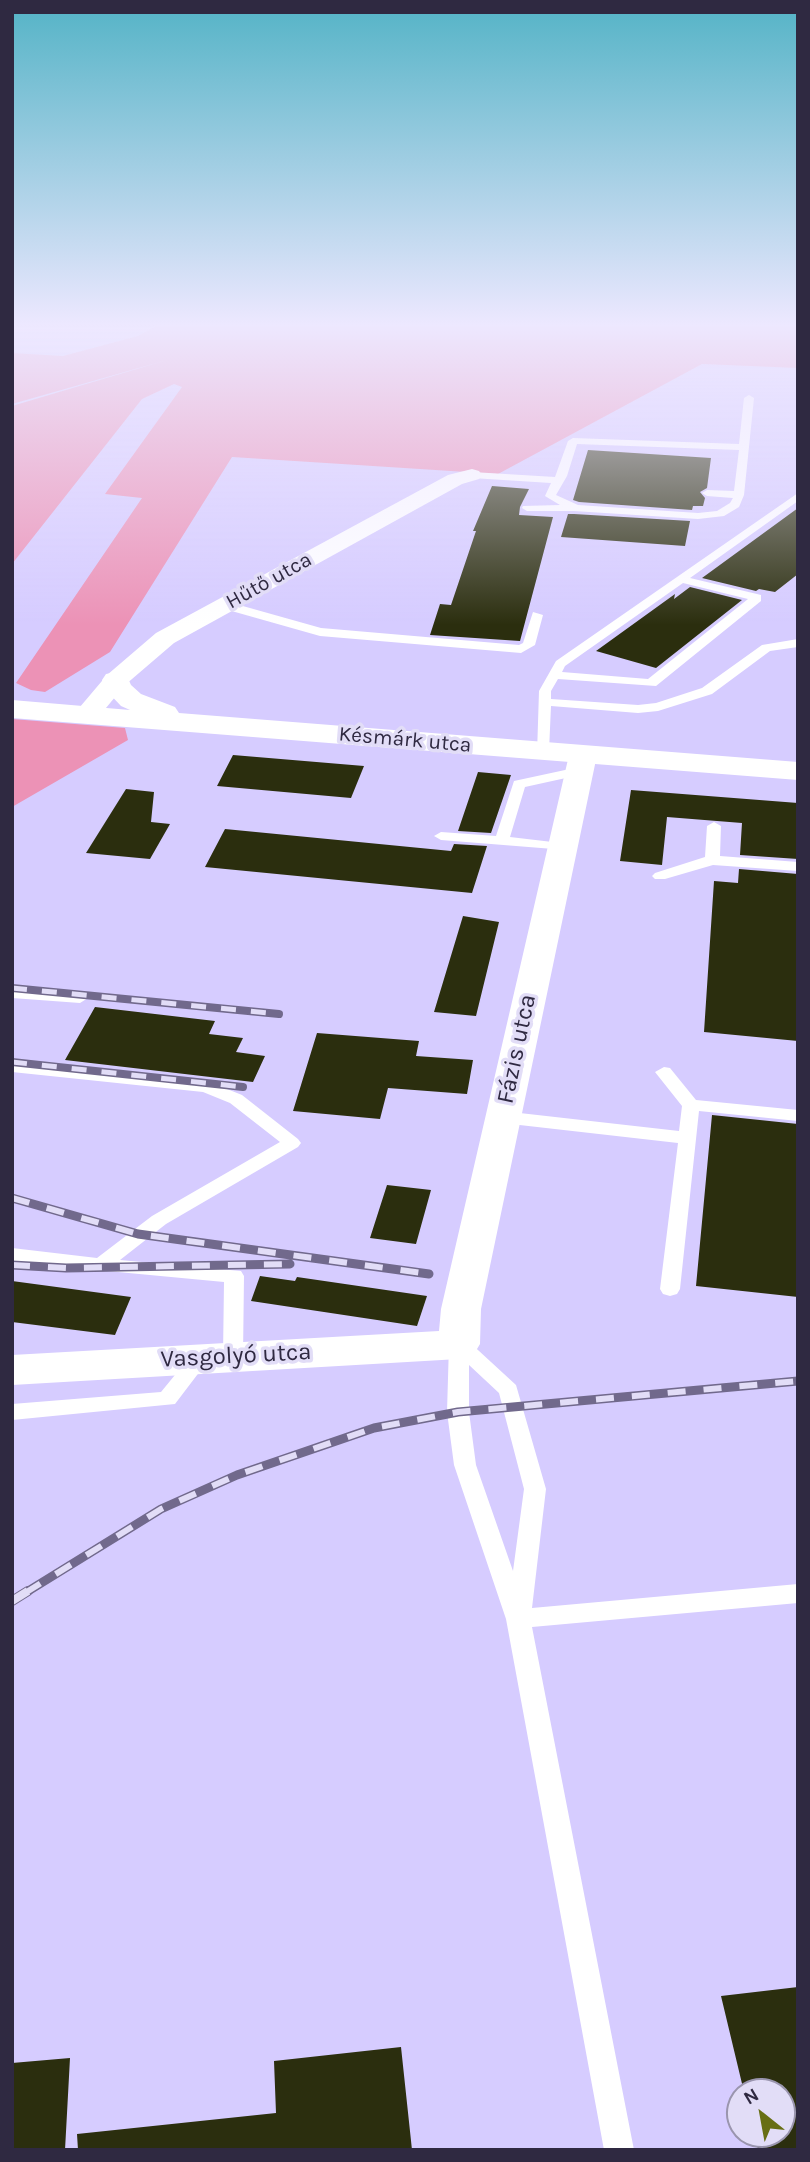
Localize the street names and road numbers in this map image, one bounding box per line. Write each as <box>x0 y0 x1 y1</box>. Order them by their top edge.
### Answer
street label: Hűtő utca <box>222 547 316 615</box>
street label: Késmárk utca <box>338 722 472 758</box>
street label: Fázis utca <box>491 992 543 1106</box>
street label: Vasgolyó utca <box>160 1338 312 1374</box>

